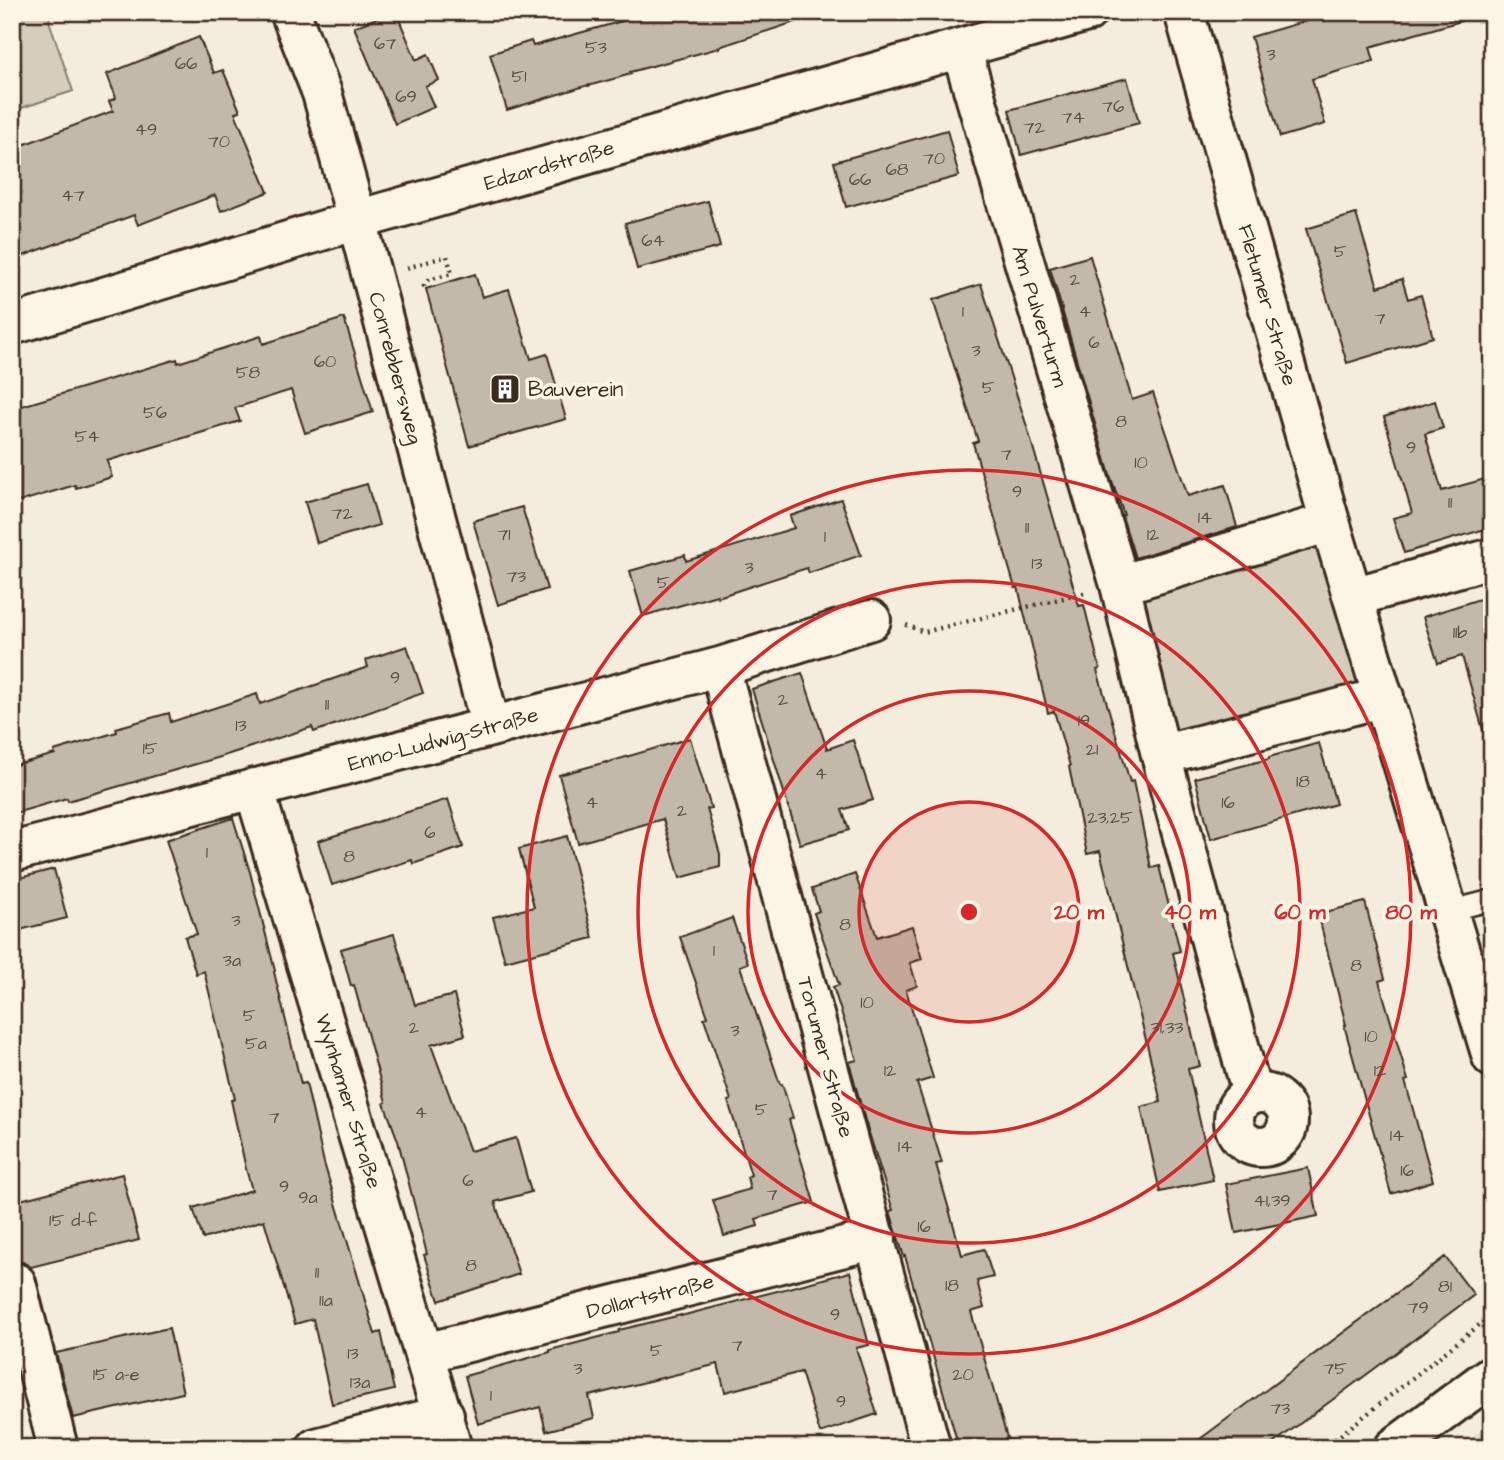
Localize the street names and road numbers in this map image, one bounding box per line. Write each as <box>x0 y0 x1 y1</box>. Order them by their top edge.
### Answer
street label: Edzardstraße <box>481 133 618 198</box>
street label: Fletumer Straße <box>1231 221 1304 389</box>
street label: Am Pulverturm <box>1004 242 1075 391</box>
street label: Conrebbersweg <box>359 289 430 448</box>
street label: Enno-Ludwig-Straße <box>345 700 542 781</box>
street label: Torumer Straße <box>790 973 861 1141</box>
street label: Wynhamer Straße <box>306 1010 389 1193</box>
street label: Dollartstraße <box>583 1267 717 1326</box>

